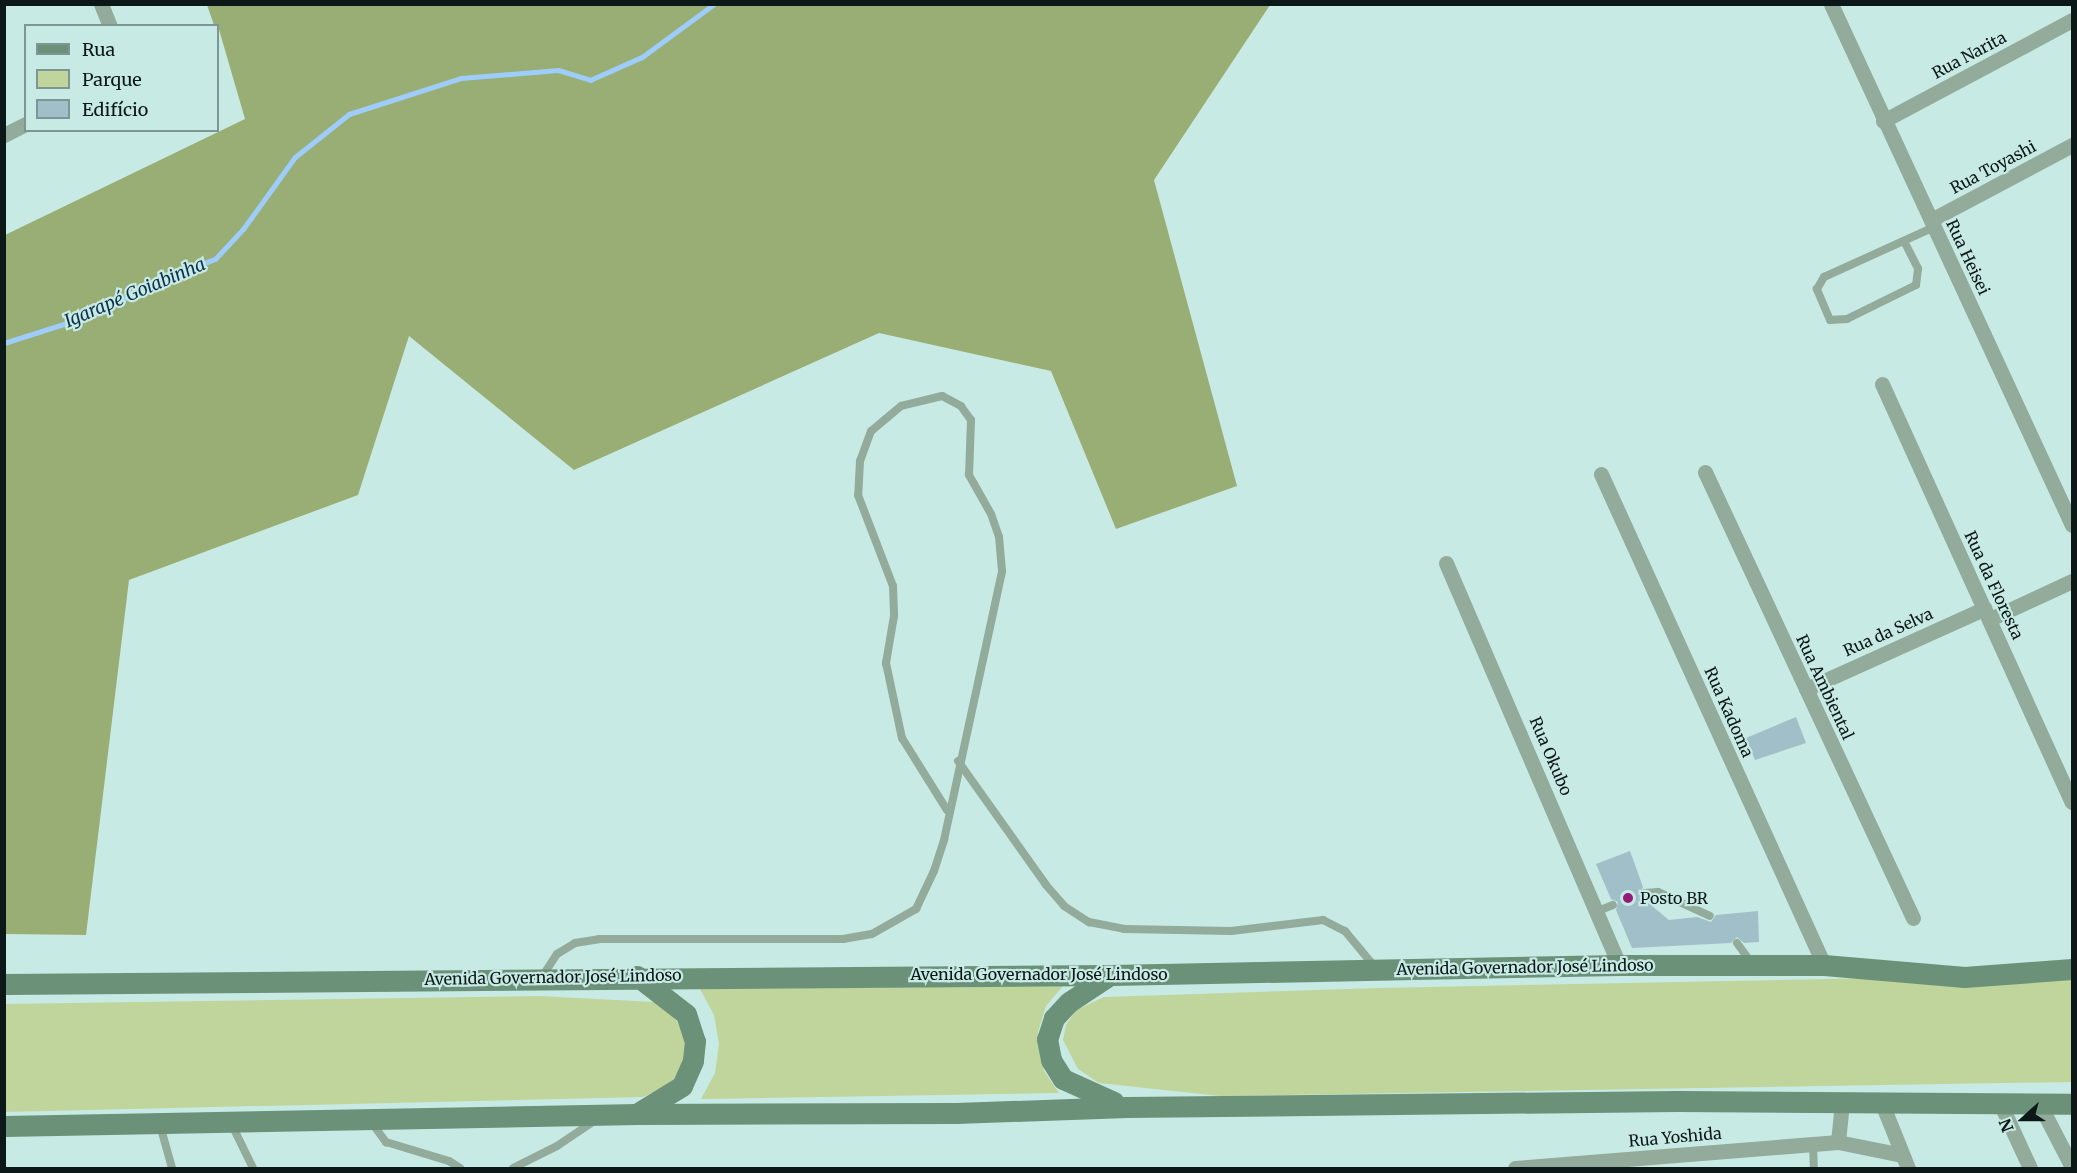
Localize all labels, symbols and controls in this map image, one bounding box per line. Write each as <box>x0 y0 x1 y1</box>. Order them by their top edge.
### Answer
legend <box>24 24 219 132</box>
street label: Rua Narita <box>1929 27 2009 83</box>
text: Rua <box>82 38 115 61</box>
text: Parque <box>82 68 142 91</box>
text: Edifício <box>82 98 148 121</box>
street label: Rua Toyashi <box>1947 136 2039 198</box>
street label: Rua Heisei <box>1942 216 1994 298</box>
water label: Igarapé Goiabinha <box>61 254 209 332</box>
street label: Rua da Floresta <box>1960 528 2028 642</box>
street label: Rua da Selva <box>1840 604 1936 660</box>
street label: Rua Ambiental <box>1792 631 1858 743</box>
street label: Rua Kadoma <box>1701 664 1757 760</box>
street label: Rua Okubo <box>1526 714 1576 798</box>
place label: Posto BR <box>1640 888 1708 908</box>
marker: Posto BR <box>1621 891 1635 905</box>
street label: Avenida Governador José Lindoso <box>1396 955 1654 979</box>
street label: Avenida Governador José Lindoso <box>910 964 1168 984</box>
street label: Avenida Governador José Lindoso <box>424 965 682 989</box>
north arrow <box>1993 1089 2053 1149</box>
text: N <box>1995 1116 2018 1135</box>
street label: Rua Yoshida <box>1628 1123 1722 1151</box>

